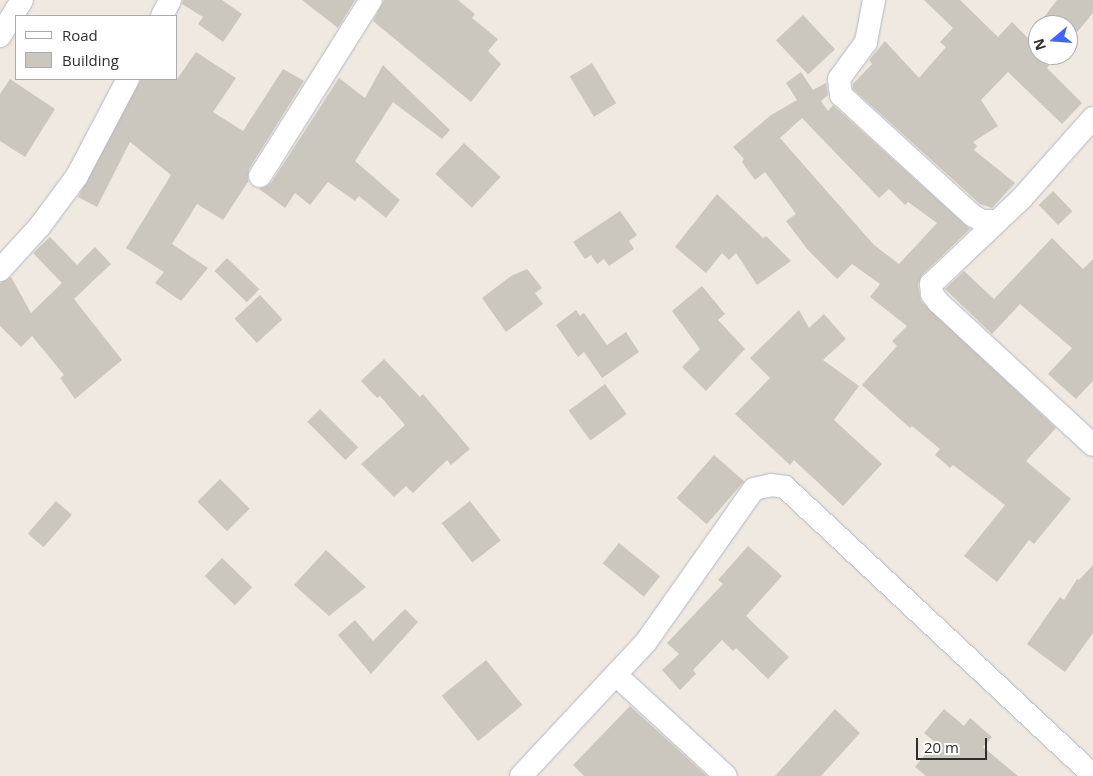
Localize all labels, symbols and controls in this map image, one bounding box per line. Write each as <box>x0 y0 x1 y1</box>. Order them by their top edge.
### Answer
legend <box>15 15 178 80</box>
north arrow <box>1028 15 1078 65</box>
text: Road <box>62 25 98 45</box>
text: N <box>1028 36 1050 53</box>
text: Building <box>62 50 119 70</box>
scale bar <box>918 728 989 760</box>
text: 20 m <box>924 737 959 757</box>

